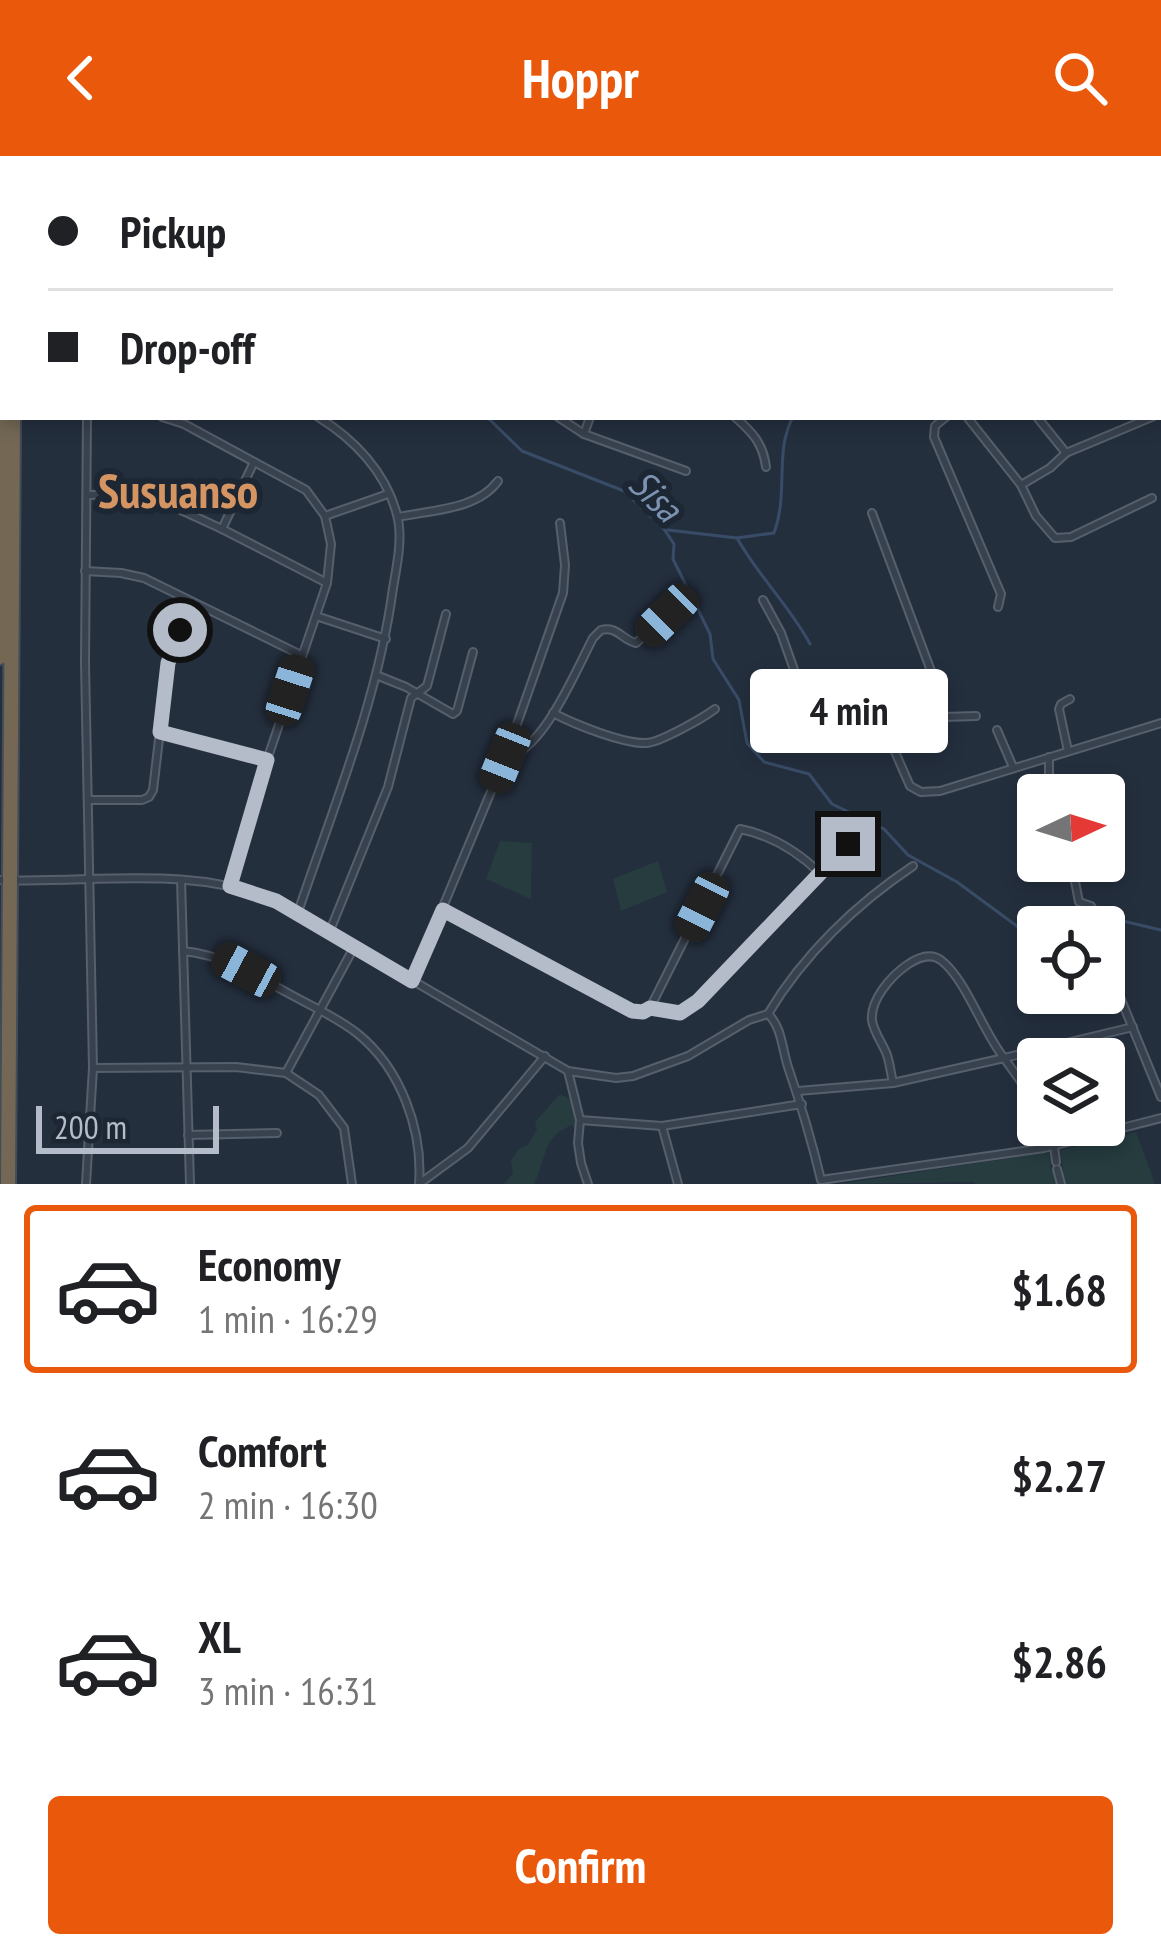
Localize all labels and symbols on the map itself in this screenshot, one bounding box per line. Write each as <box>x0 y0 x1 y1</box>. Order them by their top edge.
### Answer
water label: Sisa <box>619 458 695 534</box>
district label: Susuanso <box>98 459 258 521</box>
car <box>629 577 705 653</box>
route start <box>153 603 207 657</box>
car <box>262 650 318 730</box>
callout: 4 min <box>749 670 947 754</box>
car <box>475 718 535 798</box>
north arrow <box>1017 774 1125 882</box>
route end <box>821 817 875 871</box>
car <box>670 867 734 947</box>
car <box>206 937 286 1003</box>
scale bar <box>36 1100 219 1153</box>

